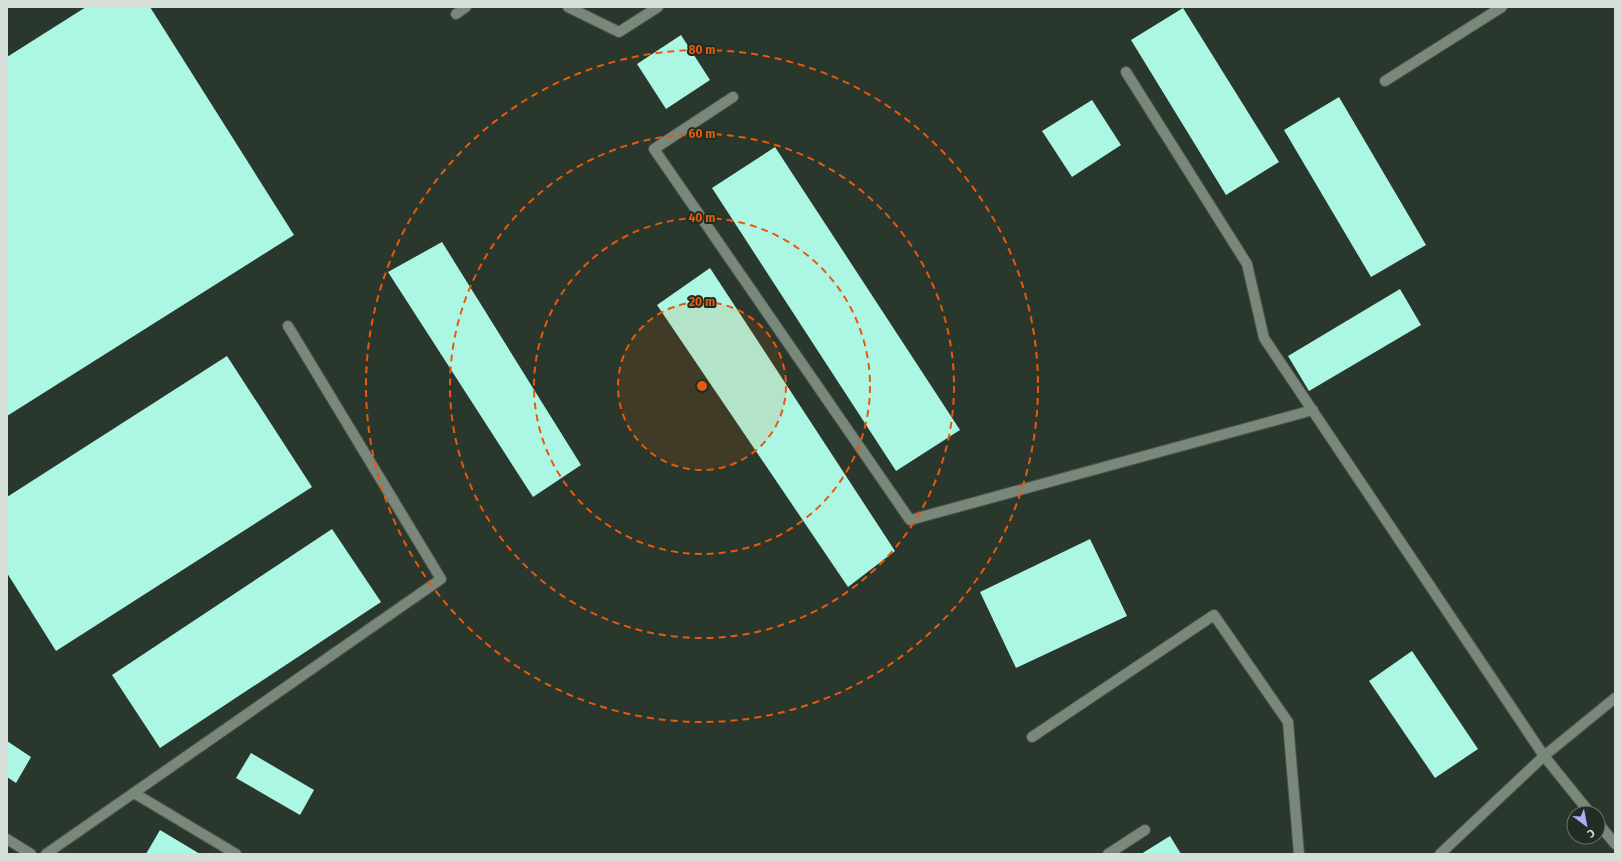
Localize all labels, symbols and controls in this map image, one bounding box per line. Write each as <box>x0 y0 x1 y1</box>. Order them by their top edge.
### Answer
text: 80 m <box>689 43 715 57</box>
text: 60 m <box>689 127 715 141</box>
text: 40 m <box>689 211 715 225</box>
text: 20 m <box>689 295 715 309</box>
centre of rings <box>695 379 709 393</box>
north arrow <box>1566 805 1606 845</box>
text: С <box>1584 826 1597 841</box>

